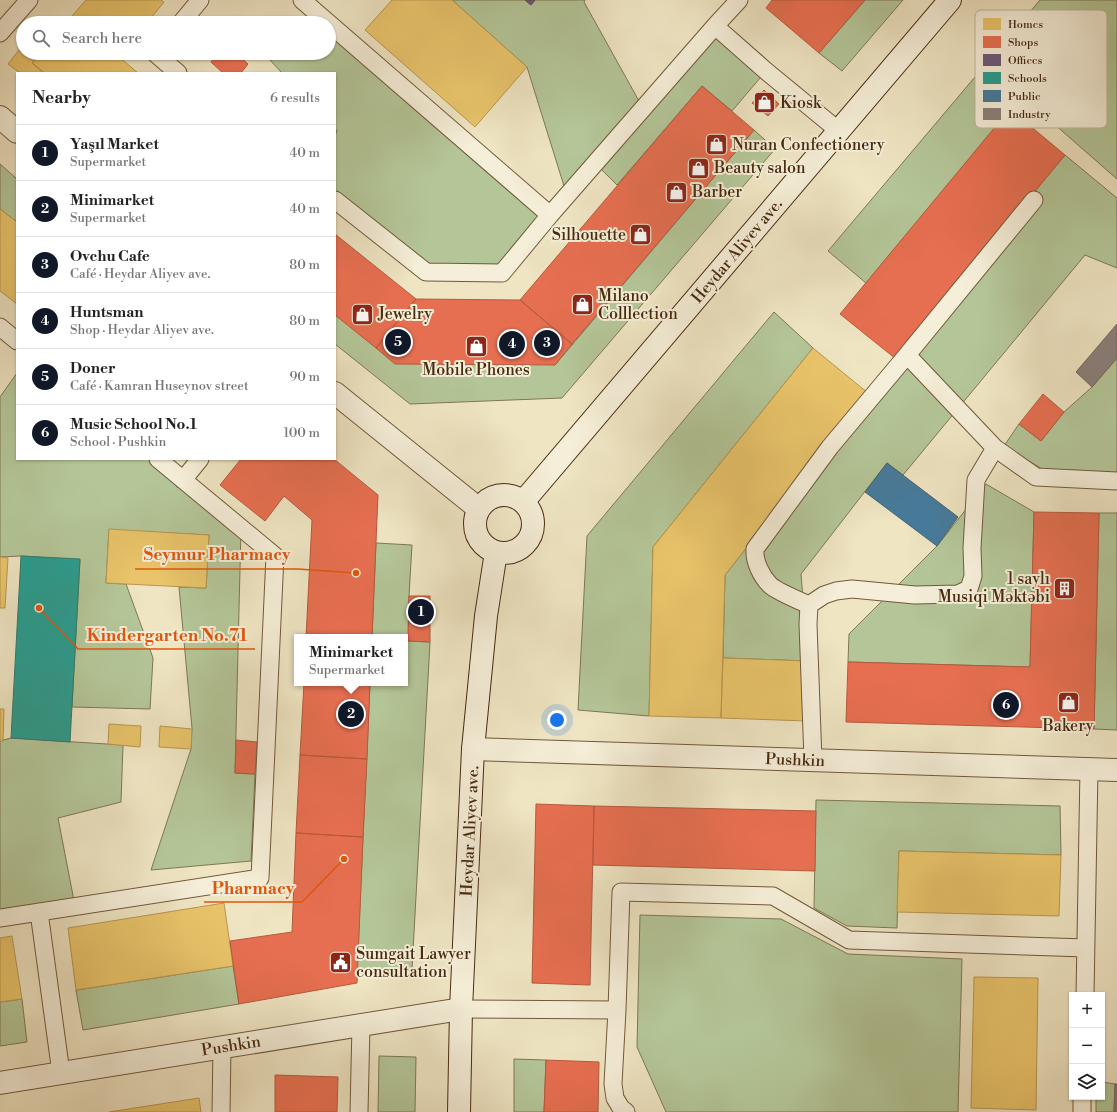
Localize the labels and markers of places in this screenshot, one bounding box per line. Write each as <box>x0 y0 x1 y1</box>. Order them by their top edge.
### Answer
shop icon: Kiosk <box>752 90 778 116</box>
place label: Kiosk <box>780 93 823 113</box>
shop icon: Nuran Confectionery <box>703 132 729 158</box>
place label: Nuran Confectionery <box>732 135 885 155</box>
shop icon: Beauty salon <box>686 155 712 181</box>
place label: Beauty salon <box>713 158 806 178</box>
shop icon: Barber <box>664 179 690 205</box>
place label: Barber <box>691 182 742 202</box>
shop icon: Silhouette <box>628 222 654 248</box>
place label: Silhouette <box>552 225 626 245</box>
place label: Milano Colllection <box>598 286 678 324</box>
shop icon: Milano Colllection <box>570 292 596 318</box>
shop icon: Jewelry <box>349 301 375 327</box>
place label: Jewelry <box>377 304 432 324</box>
pin: 5 <box>385 327 411 357</box>
pin: 3 <box>534 328 560 358</box>
pin: 4 <box>499 329 525 359</box>
shop icon: Mobile Phones <box>463 333 489 359</box>
place label: Mobile Phones <box>422 360 530 380</box>
callout: Seymur Pharmacy <box>135 540 298 569</box>
place label: 1 saylı Musiqi Məktəbi <box>938 569 1050 607</box>
building icon: 1 saylı Musiqi Məktəbi <box>1052 575 1078 601</box>
pin: 1 <box>408 597 434 627</box>
callout: Kindergarten No.71 <box>78 620 255 649</box>
shop icon: Bakery <box>1055 689 1081 715</box>
pin: 6 <box>993 690 1019 720</box>
pin: 2 <box>338 699 364 729</box>
place label: Bakery <box>1042 716 1094 736</box>
callout: Pharmacy <box>204 873 302 902</box>
place label: Sumgait Lawyer consultation <box>356 944 471 982</box>
public building icon: Sumgait Lawyer consultation <box>328 950 354 976</box>

